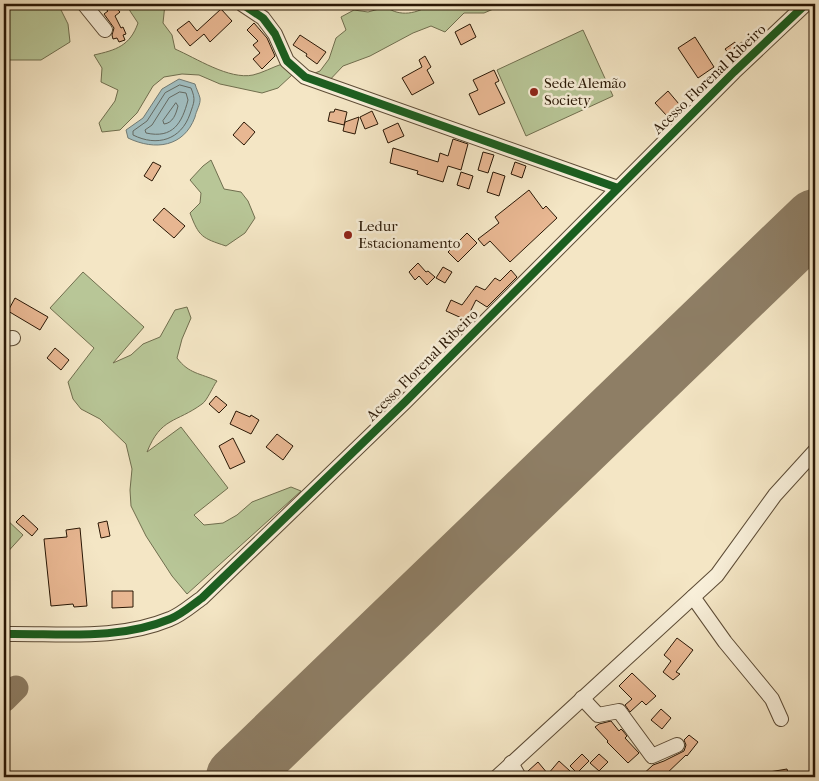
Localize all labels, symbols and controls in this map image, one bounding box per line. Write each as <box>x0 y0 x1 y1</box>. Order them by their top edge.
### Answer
street label: Acesso Florenal Ribeiro <box>648 20 770 139</box>
place label: Sede Alemão Society <box>544 74 627 109</box>
marker: Sede Alemão Society <box>528 86 540 98</box>
place label: Ledur Estacionamento <box>358 217 461 252</box>
marker: Ledur Estacionamento <box>342 229 354 241</box>
street label: Acesso Florenal Ribeiro <box>362 305 482 425</box>

